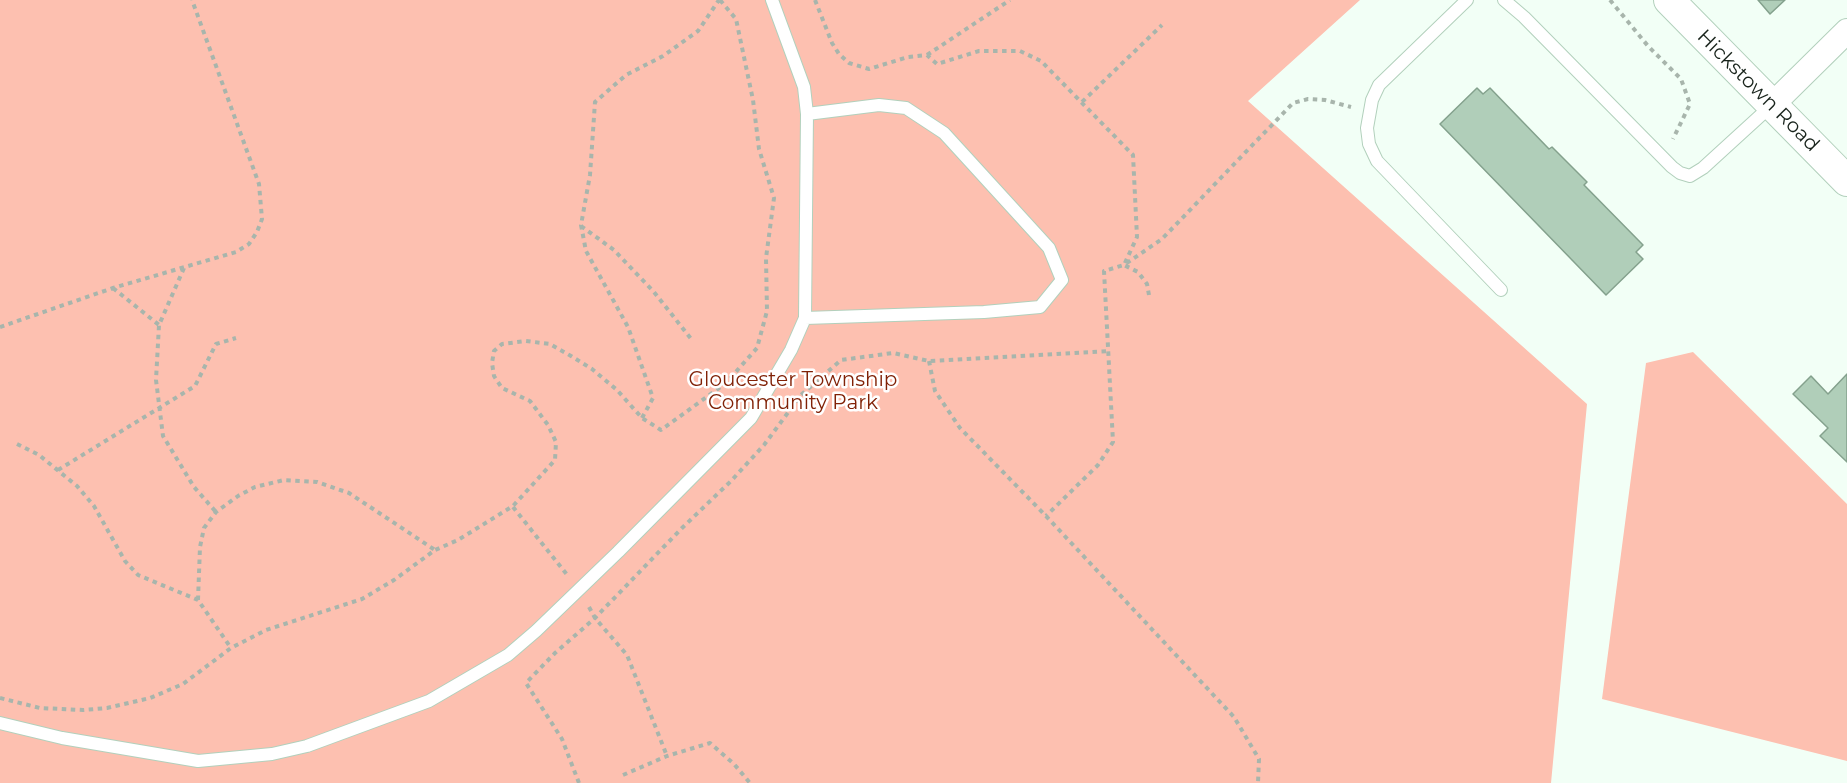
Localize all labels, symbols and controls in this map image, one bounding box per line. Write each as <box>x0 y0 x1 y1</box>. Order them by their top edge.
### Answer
street label: Hickstown Road <box>1692 25 1824 157</box>
park label: Gloucester Township Community Park <box>689 368 897 415</box>

